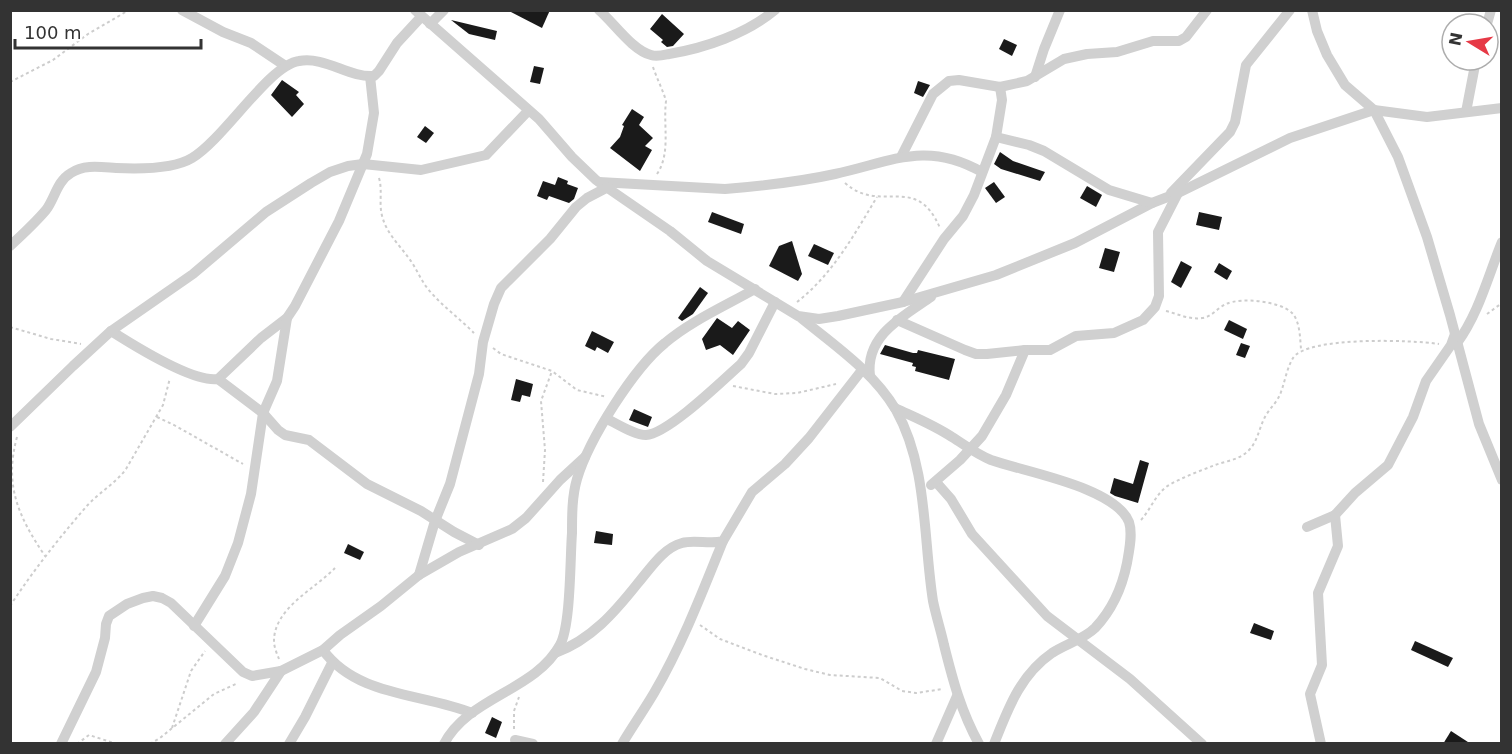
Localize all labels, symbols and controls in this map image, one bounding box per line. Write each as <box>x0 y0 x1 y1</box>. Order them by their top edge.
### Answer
scale bar <box>15 12 201 50</box>
north arrow <box>1440 12 1500 72</box>
text: 100 m <box>24 22 82 43</box>
text: N <box>1445 31 1466 48</box>

